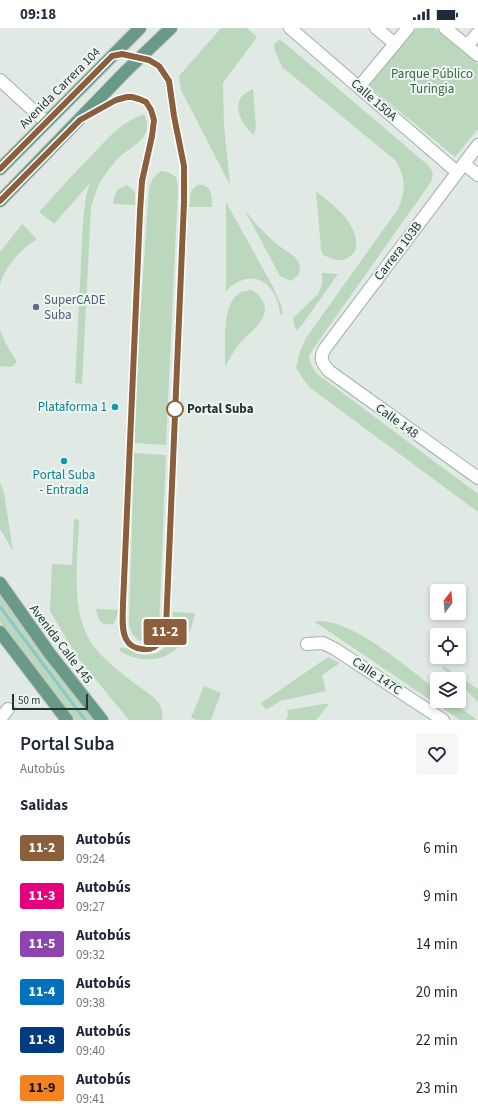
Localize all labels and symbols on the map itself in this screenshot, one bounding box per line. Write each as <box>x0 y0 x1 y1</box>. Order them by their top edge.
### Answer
street label: Avenida Carrera 104 <box>15 43 105 133</box>
park label: Parque Público Turingia <box>391 65 473 98</box>
street label: Calle 150A <box>347 75 402 126</box>
street label: Carrera 103B <box>370 217 426 284</box>
place label: SuperCADE Suba <box>44 291 106 324</box>
marker: SuperCADE Suba <box>31 302 41 312</box>
place label: Plataforma 1 <box>38 398 107 416</box>
street label: Calle 148 <box>372 399 422 443</box>
marker: Portal Suba <box>166 400 184 418</box>
place label: Portal Suba <box>187 400 254 418</box>
marker: Plataforma 1 <box>110 402 120 412</box>
marker: Portal Suba - Entrada <box>59 456 69 466</box>
place label: Portal Suba - Entrada <box>33 466 95 499</box>
north arrow <box>430 584 466 620</box>
street label: Avenida Calle 145 <box>25 601 97 687</box>
line badge: 11-2 <box>137 619 193 645</box>
street label: Calle 147C <box>349 653 405 699</box>
scale bar <box>12 692 88 711</box>

